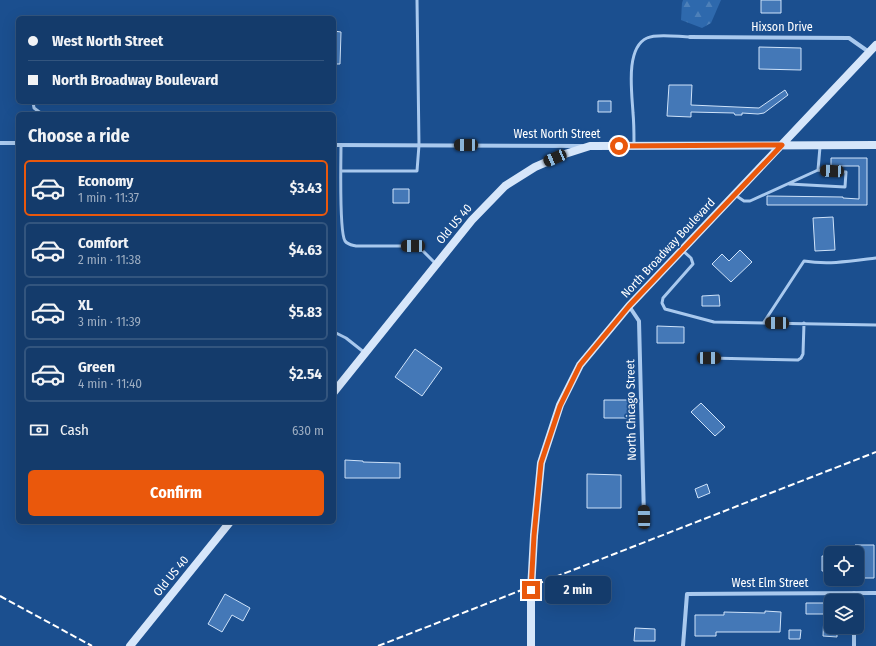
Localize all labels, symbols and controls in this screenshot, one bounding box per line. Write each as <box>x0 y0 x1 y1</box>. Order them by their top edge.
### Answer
street label: Hixson Drive <box>751 20 813 34</box>
text: West North Street <box>52 32 163 50</box>
text: North Broadway Boulevard <box>52 71 218 89</box>
text: Choose a ride <box>28 125 130 147</box>
street label: West North Street <box>513 127 601 141</box>
route start <box>610 137 628 155</box>
car <box>454 139 478 151</box>
car <box>542 148 568 168</box>
car <box>820 164 844 178</box>
icon: car <box>30 170 66 206</box>
text: Economy <box>78 172 133 190</box>
text: $3.43 <box>290 179 322 197</box>
text: 1 min · 11:37 <box>78 190 139 205</box>
street label: North Broadway Boulevard <box>618 195 718 301</box>
street label: Old US 40 <box>433 201 475 247</box>
icon: car <box>30 232 66 268</box>
text: Comfort <box>78 234 129 252</box>
car <box>401 240 425 252</box>
text: $4.63 <box>289 241 322 259</box>
text: 2 min · 11:38 <box>78 252 141 267</box>
icon: car <box>30 294 66 330</box>
text: XL <box>78 296 93 314</box>
text: $5.83 <box>289 303 322 321</box>
text: 3 min · 11:39 <box>78 314 141 329</box>
car <box>765 317 789 329</box>
car <box>697 352 721 364</box>
icon: car <box>30 356 66 392</box>
text: Green <box>78 358 115 376</box>
street label: North Chicago Street <box>623 359 639 461</box>
text: $2.54 <box>289 365 322 383</box>
text: 4 min · 11:40 <box>78 376 142 391</box>
icon: cash <box>28 419 50 441</box>
text: Cash <box>60 421 89 439</box>
text: 630 m <box>292 423 324 438</box>
button: Confirm <box>28 470 324 516</box>
car <box>638 505 650 529</box>
map controls <box>824 546 864 634</box>
button: locate <box>824 546 864 586</box>
street label: Old US 40 <box>151 553 191 599</box>
callout: 2 min <box>545 576 611 604</box>
street label: West Elm Street <box>732 576 809 590</box>
route end <box>522 581 540 599</box>
text: 2 min <box>564 582 592 597</box>
button: layers <box>824 594 864 634</box>

